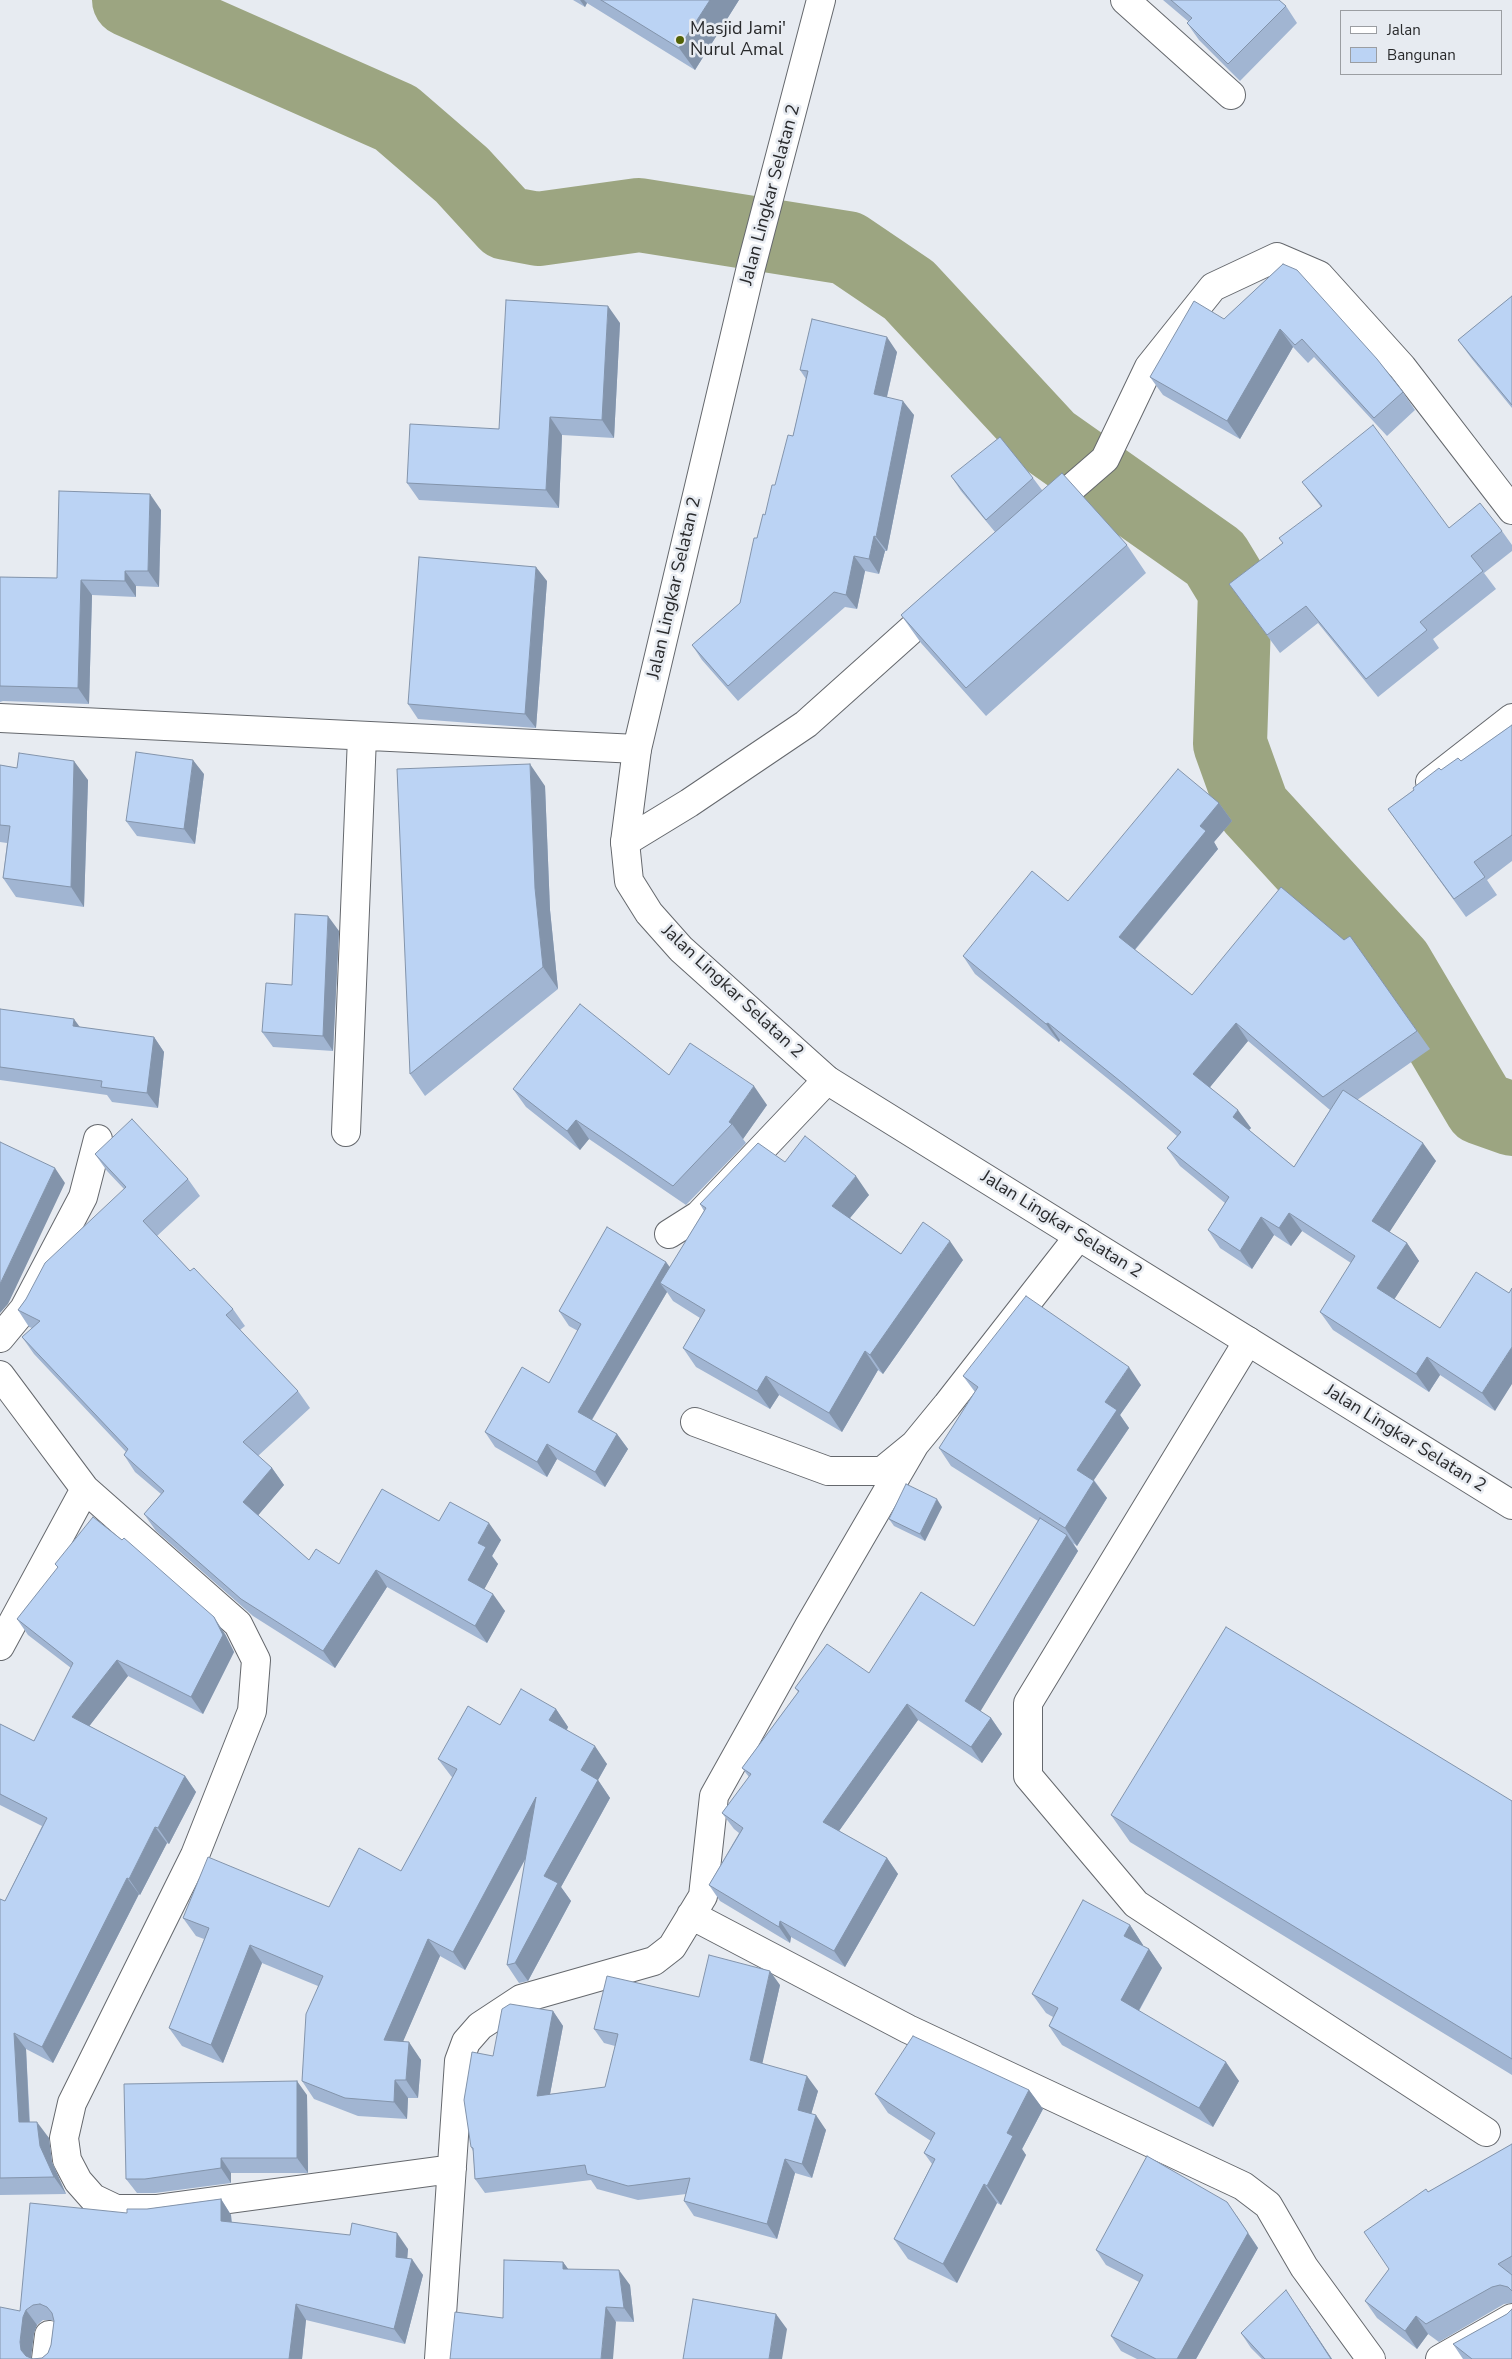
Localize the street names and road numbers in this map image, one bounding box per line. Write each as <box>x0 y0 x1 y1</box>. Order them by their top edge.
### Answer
street label: Jalan Lingkar Selatan 2 <box>736 102 806 288</box>
street label: Jalan Lingkar Selatan 2 <box>644 495 706 681</box>
street label: Jalan Lingkar Selatan 2 <box>656 921 808 1063</box>
street label: Jalan Lingkar Selatan 2 <box>976 1166 1146 1284</box>
street label: Jalan Lingkar Selatan 2 <box>1320 1380 1490 1498</box>

